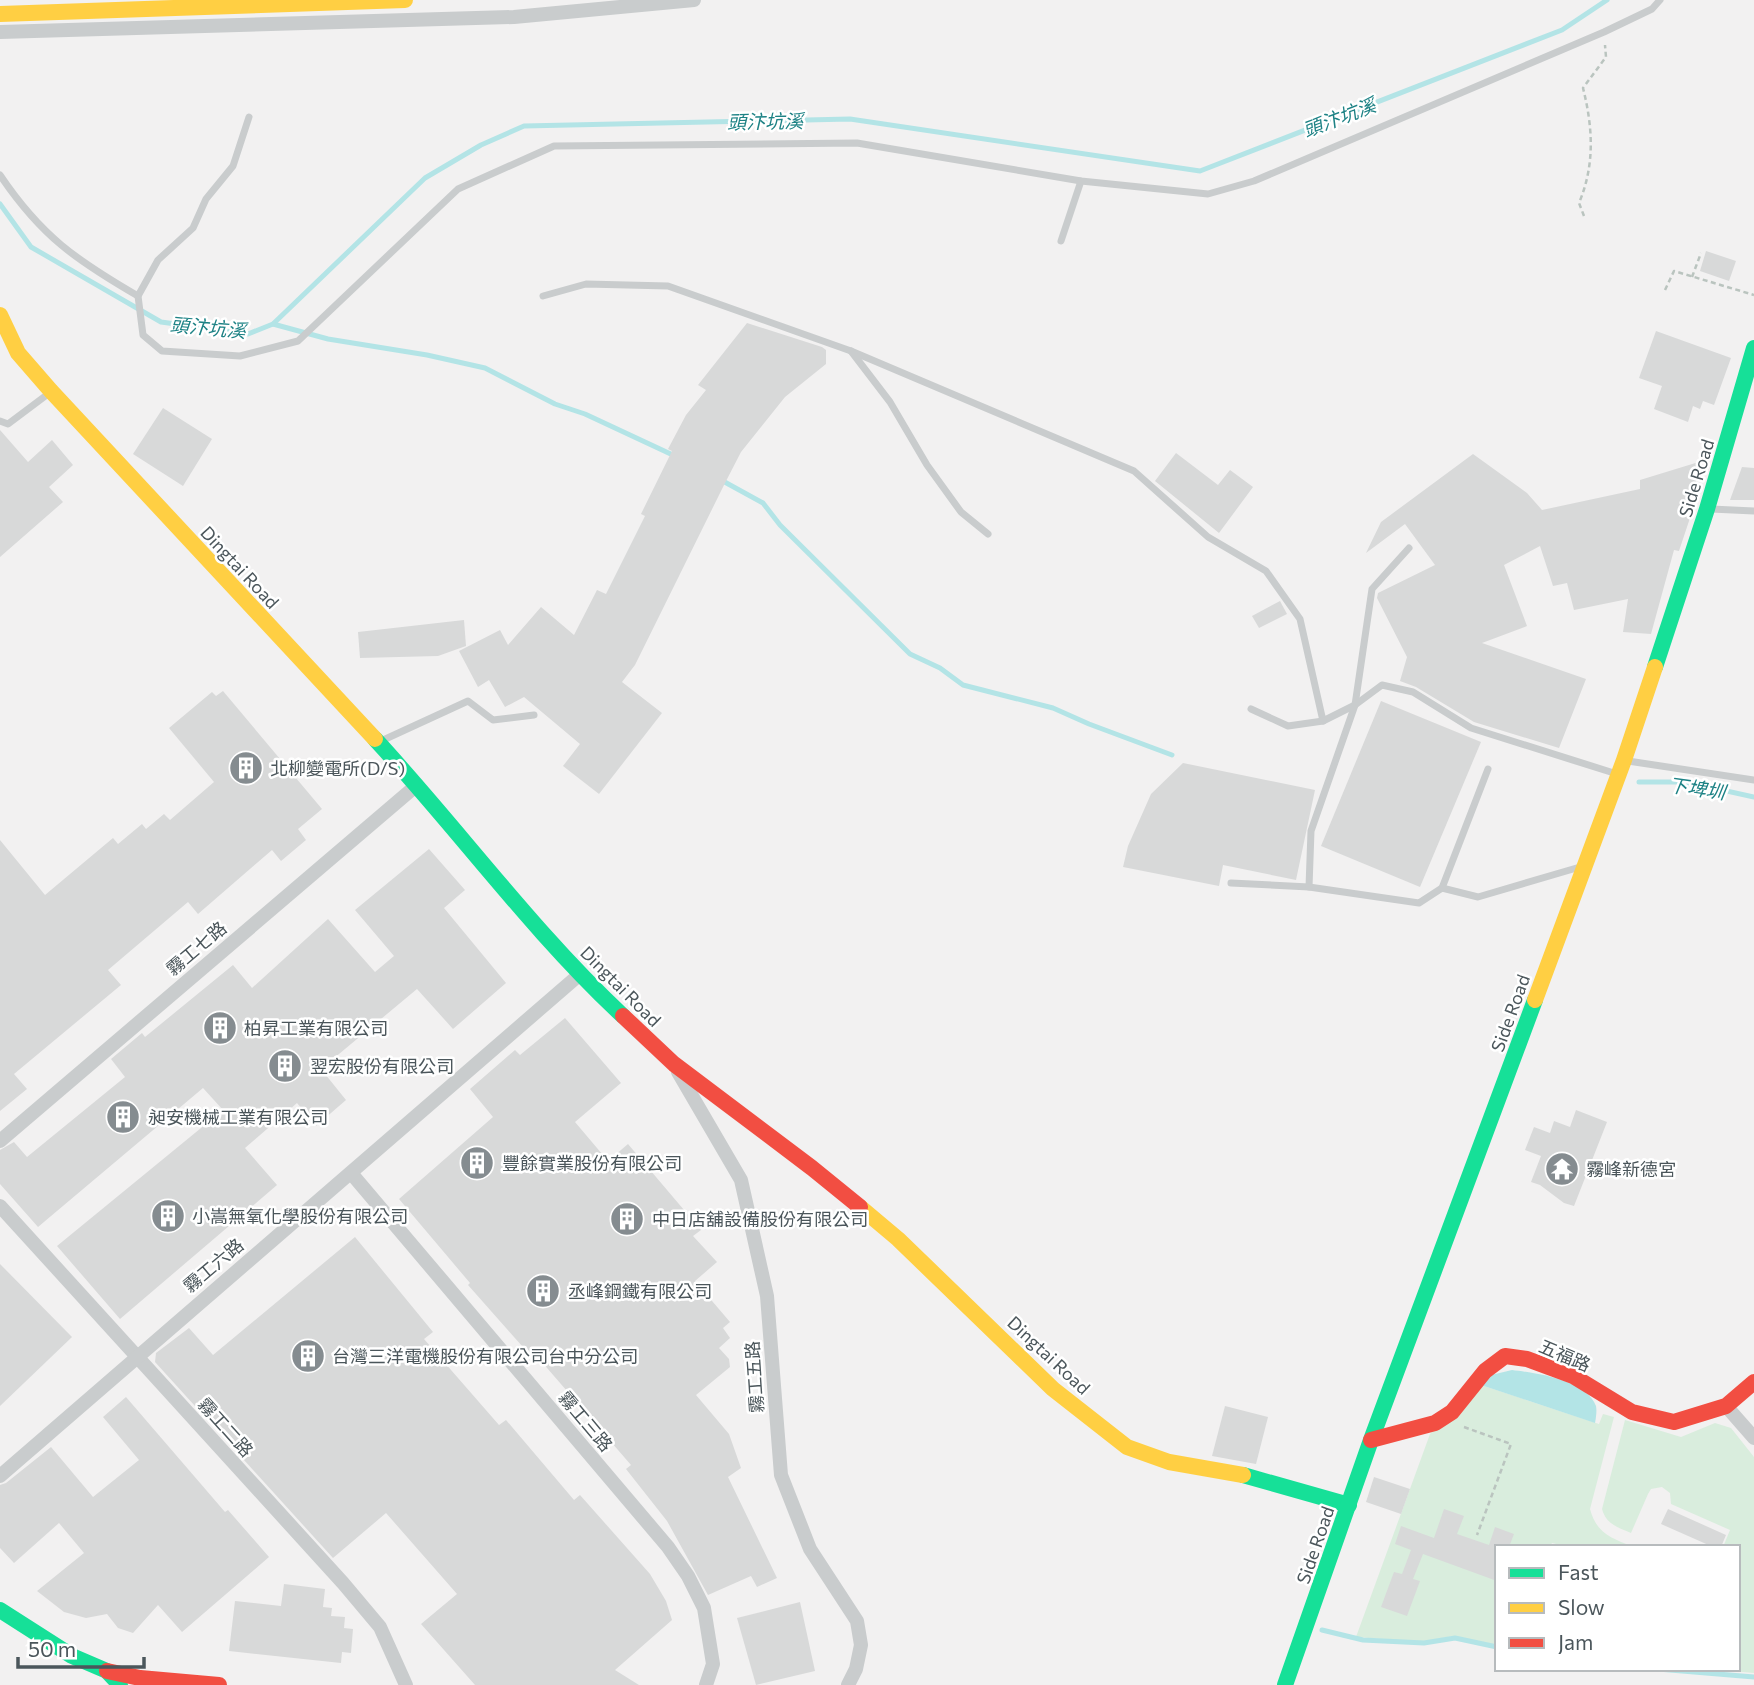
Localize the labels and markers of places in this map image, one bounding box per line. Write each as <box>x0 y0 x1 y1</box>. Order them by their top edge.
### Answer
building icon: 北柳變電所(D/S) <box>227 749 265 787</box>
place label: 北柳變電所(D/S) <box>270 757 405 779</box>
building icon: 柏昇工業有限公司 <box>201 1009 239 1047</box>
place label: 柏昇工業有限公司 <box>244 1017 388 1039</box>
building icon: 翌宏股份有限公司 <box>266 1047 304 1085</box>
place label: 翌宏股份有限公司 <box>310 1055 454 1077</box>
building icon: 昶安機械工業有限公司 <box>104 1098 142 1136</box>
place label: 昶安機械工業有限公司 <box>148 1106 328 1128</box>
building icon: 豐餘實業股份有限公司 <box>458 1144 496 1182</box>
temple icon: 霧峰新德宮 <box>1543 1150 1581 1188</box>
place label: 豐餘實業股份有限公司 <box>502 1152 682 1174</box>
place label: 霧峰新德宮 <box>1586 1158 1676 1180</box>
building icon: 小嵩無氧化學股份有限公司 <box>149 1197 187 1235</box>
building icon: 中日店舖設備股份有限公司 <box>608 1200 646 1238</box>
place label: 小嵩無氧化學股份有限公司 <box>192 1205 408 1227</box>
place label: 中日店舖設備股份有限公司 <box>652 1208 868 1230</box>
building icon: 丞峰鋼鐵有限公司 <box>524 1272 562 1310</box>
place label: 丞峰鋼鐵有限公司 <box>568 1280 712 1302</box>
building icon: 台灣三洋電機股份有限公司台中分公司 <box>289 1337 327 1375</box>
place label: 台灣三洋電機股份有限公司台中分公司 <box>332 1345 638 1367</box>

